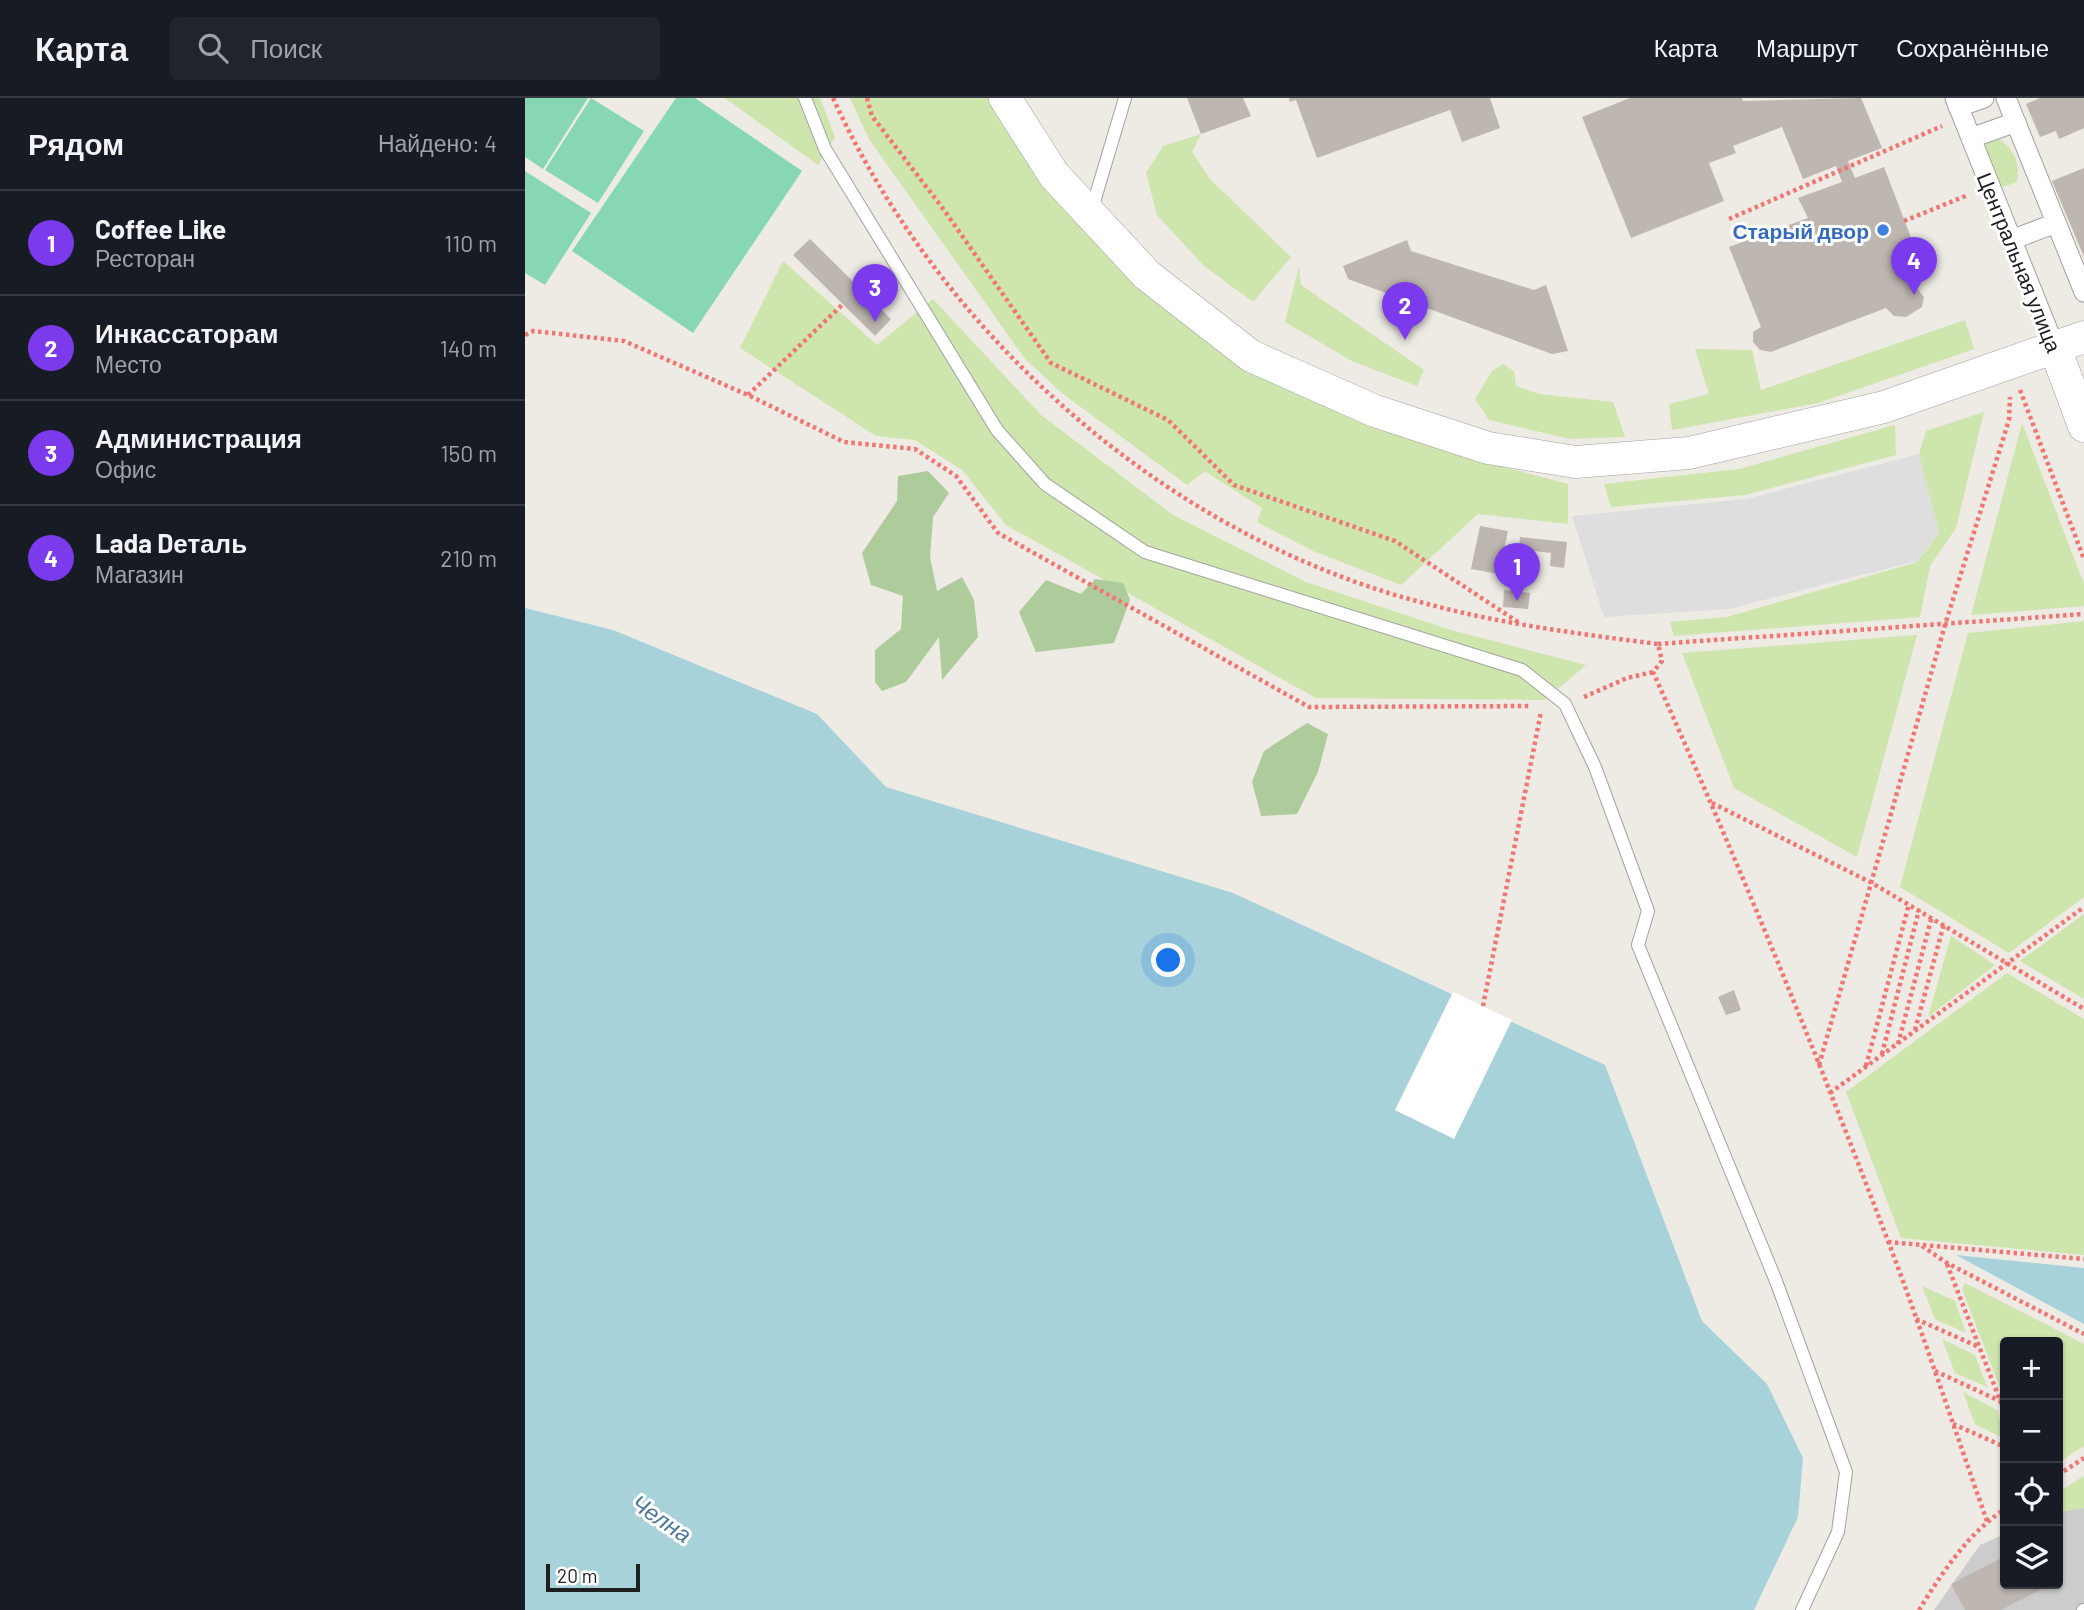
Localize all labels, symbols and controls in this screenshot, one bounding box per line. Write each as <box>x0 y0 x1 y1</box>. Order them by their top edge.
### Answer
search box <box>170 17 660 80</box>
text: Карта <box>35 28 128 68</box>
icon: search <box>194 29 232 67</box>
text: Поиск <box>250 32 322 63</box>
text: Карта <box>1654 33 1718 62</box>
text: Маршрут <box>1756 33 1858 62</box>
text: Сохранённые <box>1896 33 2049 62</box>
text: Рядом <box>28 125 124 161</box>
text: Найдено: 4 <box>378 129 497 157</box>
street label: Центральная улица <box>1973 169 2068 356</box>
text: Coffee Like <box>95 213 226 244</box>
place label: Старый двор <box>1732 218 1869 243</box>
marker: Старый двор <box>1875 222 1891 238</box>
text: 1 <box>47 229 55 257</box>
text: 110 m <box>444 229 497 257</box>
pin: 4 <box>1891 237 1937 295</box>
text: Ресторан <box>95 244 195 272</box>
pin: 3 <box>852 264 898 322</box>
pin: 2 <box>1382 282 1428 340</box>
text: Инкассаторам <box>95 317 278 348</box>
text: 2 <box>45 334 57 362</box>
text: 140 m <box>440 334 497 362</box>
text: Место <box>95 350 162 378</box>
text: Администрация <box>95 422 302 453</box>
text: 3 <box>45 439 57 467</box>
text: 150 m <box>441 439 497 467</box>
text: Офис <box>95 455 156 483</box>
text: Lada Dеталь <box>95 527 247 558</box>
pin: 1 <box>1494 543 1540 601</box>
text: 4 <box>44 544 58 572</box>
text: 210 m <box>440 544 497 572</box>
text: Магазин <box>95 560 184 588</box>
your location <box>1151 943 1185 977</box>
map controls <box>2000 1337 2063 1589</box>
button: + <box>2000 1337 2063 1400</box>
button: − <box>2000 1400 2063 1463</box>
button: locate <box>2000 1463 2063 1526</box>
water label: Челна <box>627 1488 697 1548</box>
button: layers <box>2000 1526 2063 1589</box>
scale bar <box>546 1561 641 1593</box>
text: 20 m <box>557 1564 597 1587</box>

